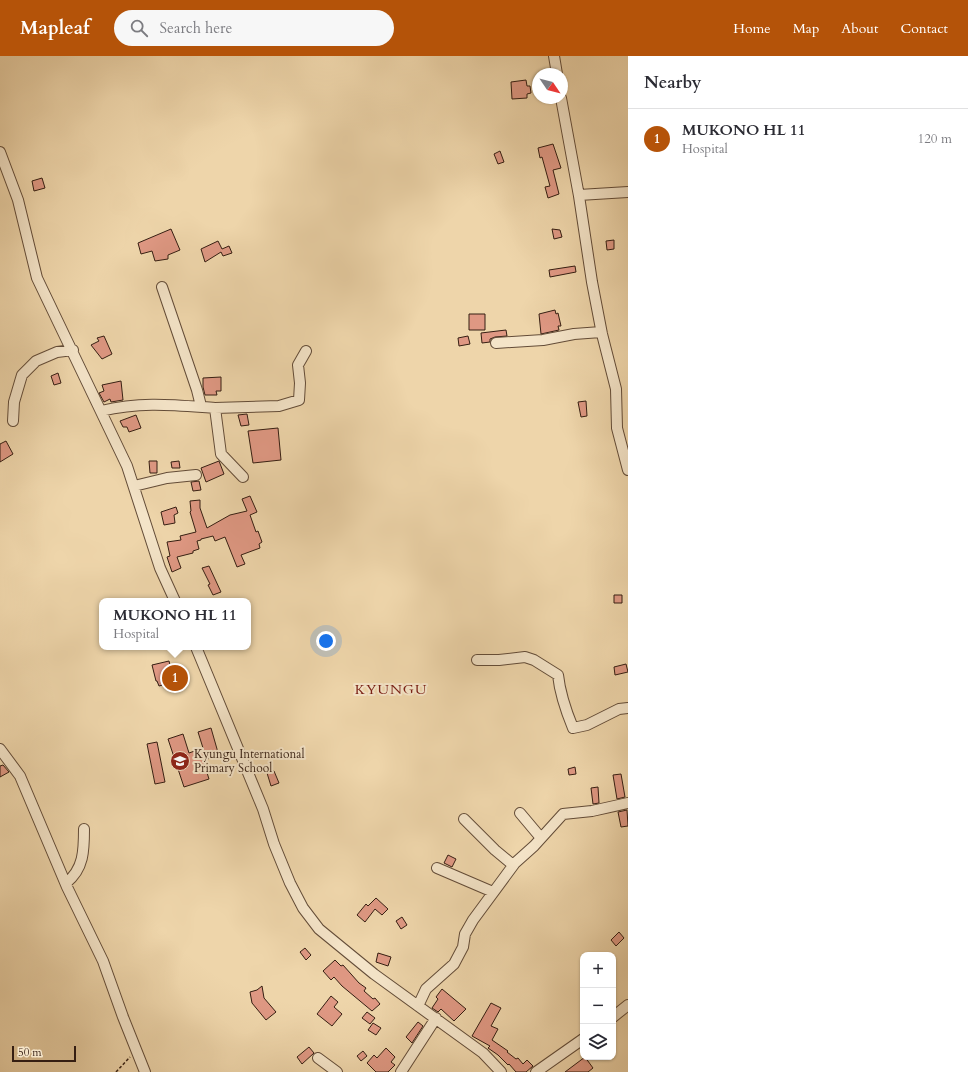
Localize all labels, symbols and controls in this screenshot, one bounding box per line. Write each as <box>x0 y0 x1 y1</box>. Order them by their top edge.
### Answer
search box <box>114 10 394 46</box>
text: Mapleaf <box>20 15 90 41</box>
icon: search <box>128 17 150 39</box>
text: Search here <box>160 18 232 38</box>
text: Home <box>733 19 771 38</box>
text: Map <box>793 19 819 38</box>
text: About <box>841 19 878 38</box>
text: Contact <box>900 19 948 38</box>
north arrow <box>532 68 568 104</box>
text: Nearby <box>644 71 701 94</box>
text: MUKONO HL 11 <box>682 120 805 140</box>
text: 1 <box>654 130 660 148</box>
text: 120 m <box>918 130 952 148</box>
text: Hospital <box>682 140 728 158</box>
popup <box>99 598 251 650</box>
text: MUKONO HL 11 <box>113 605 237 625</box>
text: Hospital <box>113 625 159 643</box>
your location <box>316 631 336 651</box>
pin: 1 <box>162 663 188 693</box>
district label: KYUNGU <box>355 680 427 699</box>
place label: Kyungu International Primary School <box>194 746 304 776</box>
school or university icon: Kyungu International Primary School <box>169 750 191 772</box>
map controls <box>580 952 616 1060</box>
button: + <box>580 952 616 988</box>
button: − <box>580 988 616 1024</box>
button: layers <box>580 1024 616 1060</box>
scale bar <box>12 1044 76 1063</box>
text: 50 m <box>18 1045 42 1060</box>

